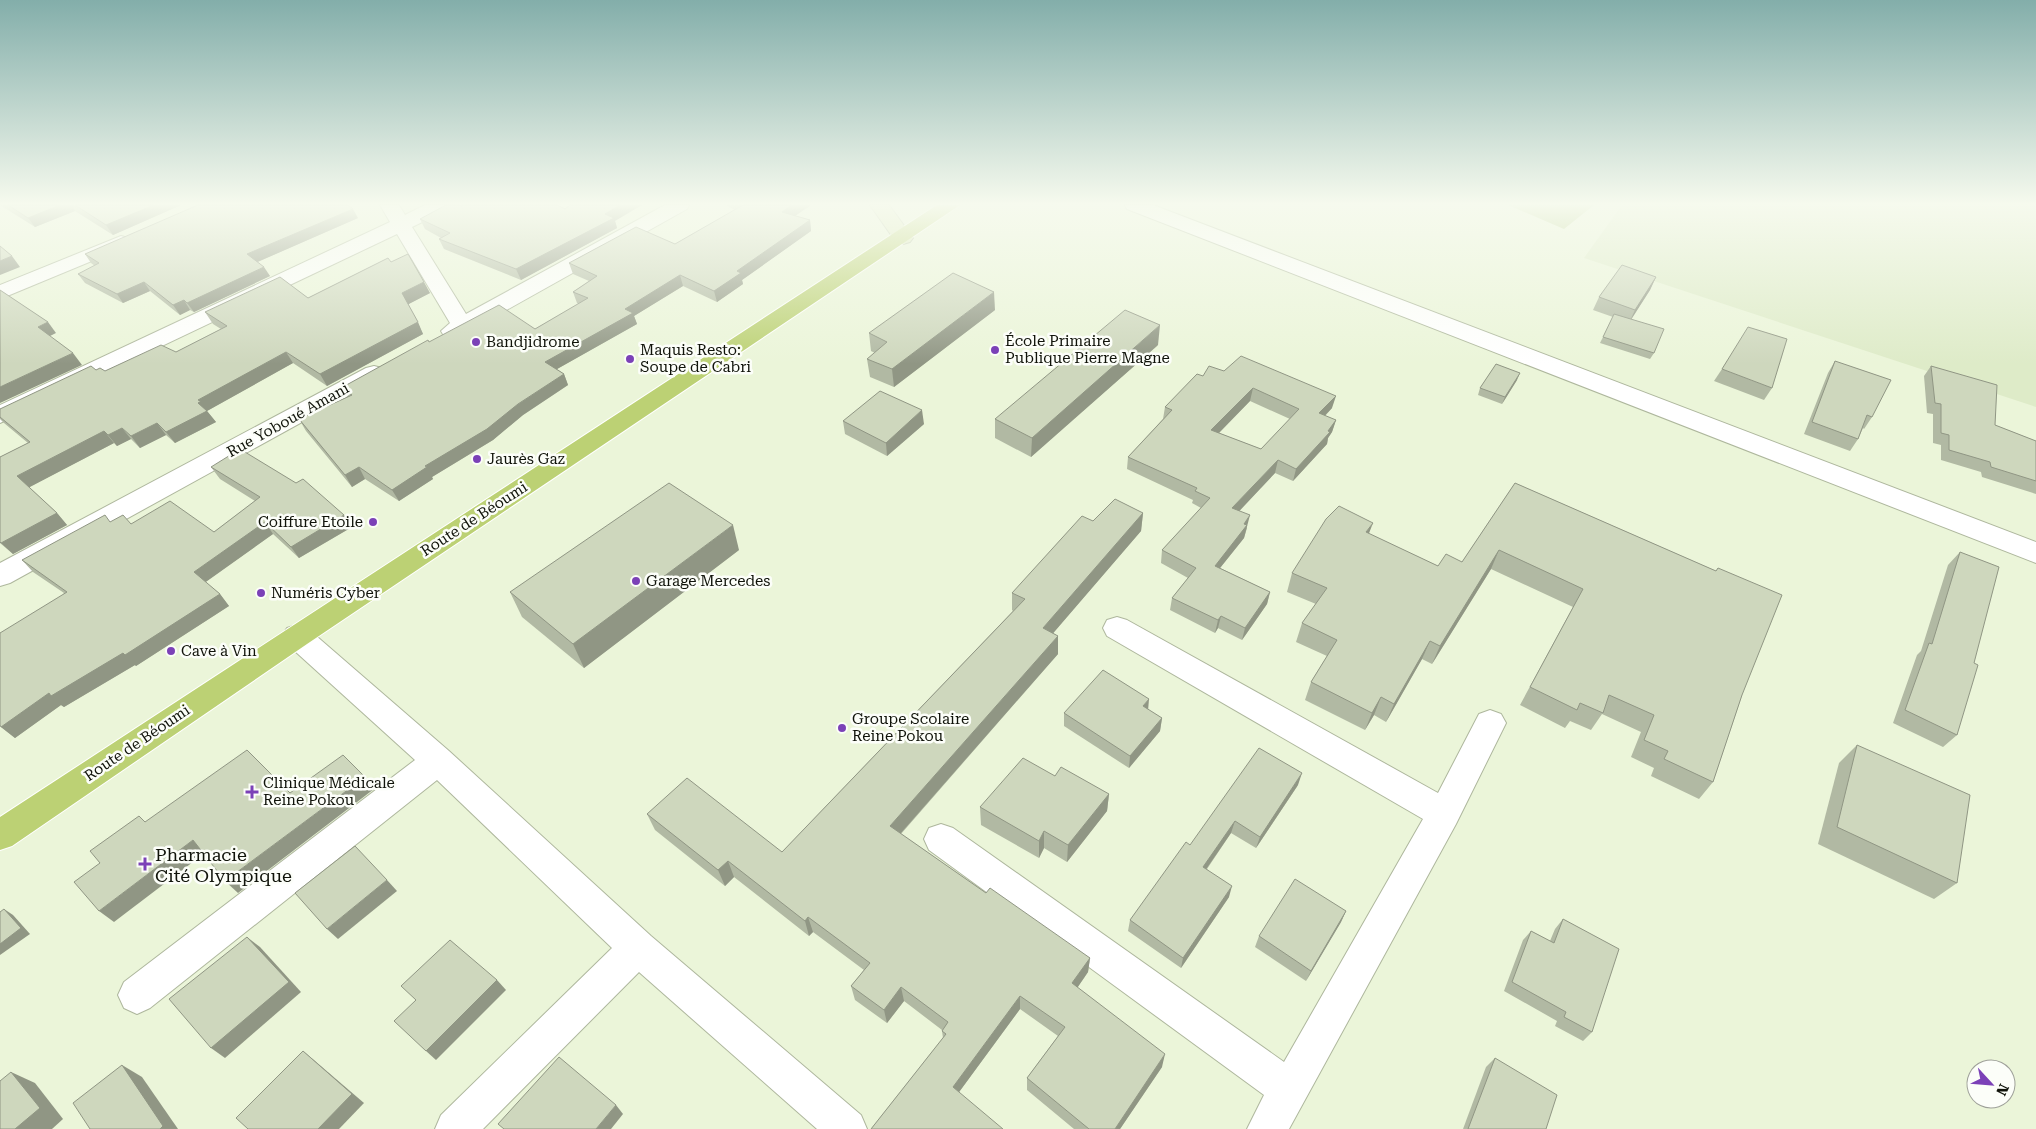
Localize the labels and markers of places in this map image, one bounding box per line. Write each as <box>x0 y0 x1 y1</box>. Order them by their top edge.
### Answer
place label: École Primaire Publique Pierre Magne <box>1005 332 1170 367</box>
place label: Bandjidrome <box>486 333 579 351</box>
marker: Bandjidrome <box>470 336 482 348</box>
place label: Maquis Resto: Soupe de Cabri <box>640 341 751 376</box>
marker: École Primaire Publique Pierre Magne <box>989 344 1001 356</box>
marker: Maquis Resto: Soupe de Cabri <box>624 353 636 365</box>
place label: Jaurès Gaz <box>487 450 565 468</box>
marker: Jaurès Gaz <box>471 453 483 465</box>
place label: Coiffure Etoile <box>258 513 363 531</box>
marker: Coiffure Etoile <box>367 516 379 528</box>
place label: Garage Mercedes <box>646 572 770 590</box>
marker: Garage Mercedes <box>630 575 642 587</box>
place label: Numéris Cyber <box>271 584 380 602</box>
marker: Numéris Cyber <box>255 587 267 599</box>
place label: Cave à Vin <box>181 642 257 660</box>
marker: Cave à Vin <box>165 645 177 657</box>
place label: Groupe Scolaire Reine Pokou <box>852 710 969 745</box>
marker: Groupe Scolaire Reine Pokou <box>836 722 848 734</box>
place label: Clinique Médicale Reine Pokou <box>263 774 395 809</box>
marker: Clinique Médicale Reine Pokou <box>245 785 259 799</box>
place label: Pharmacie Cité Olympique <box>155 844 292 886</box>
marker: Pharmacie Cité Olympique <box>139 858 151 870</box>

